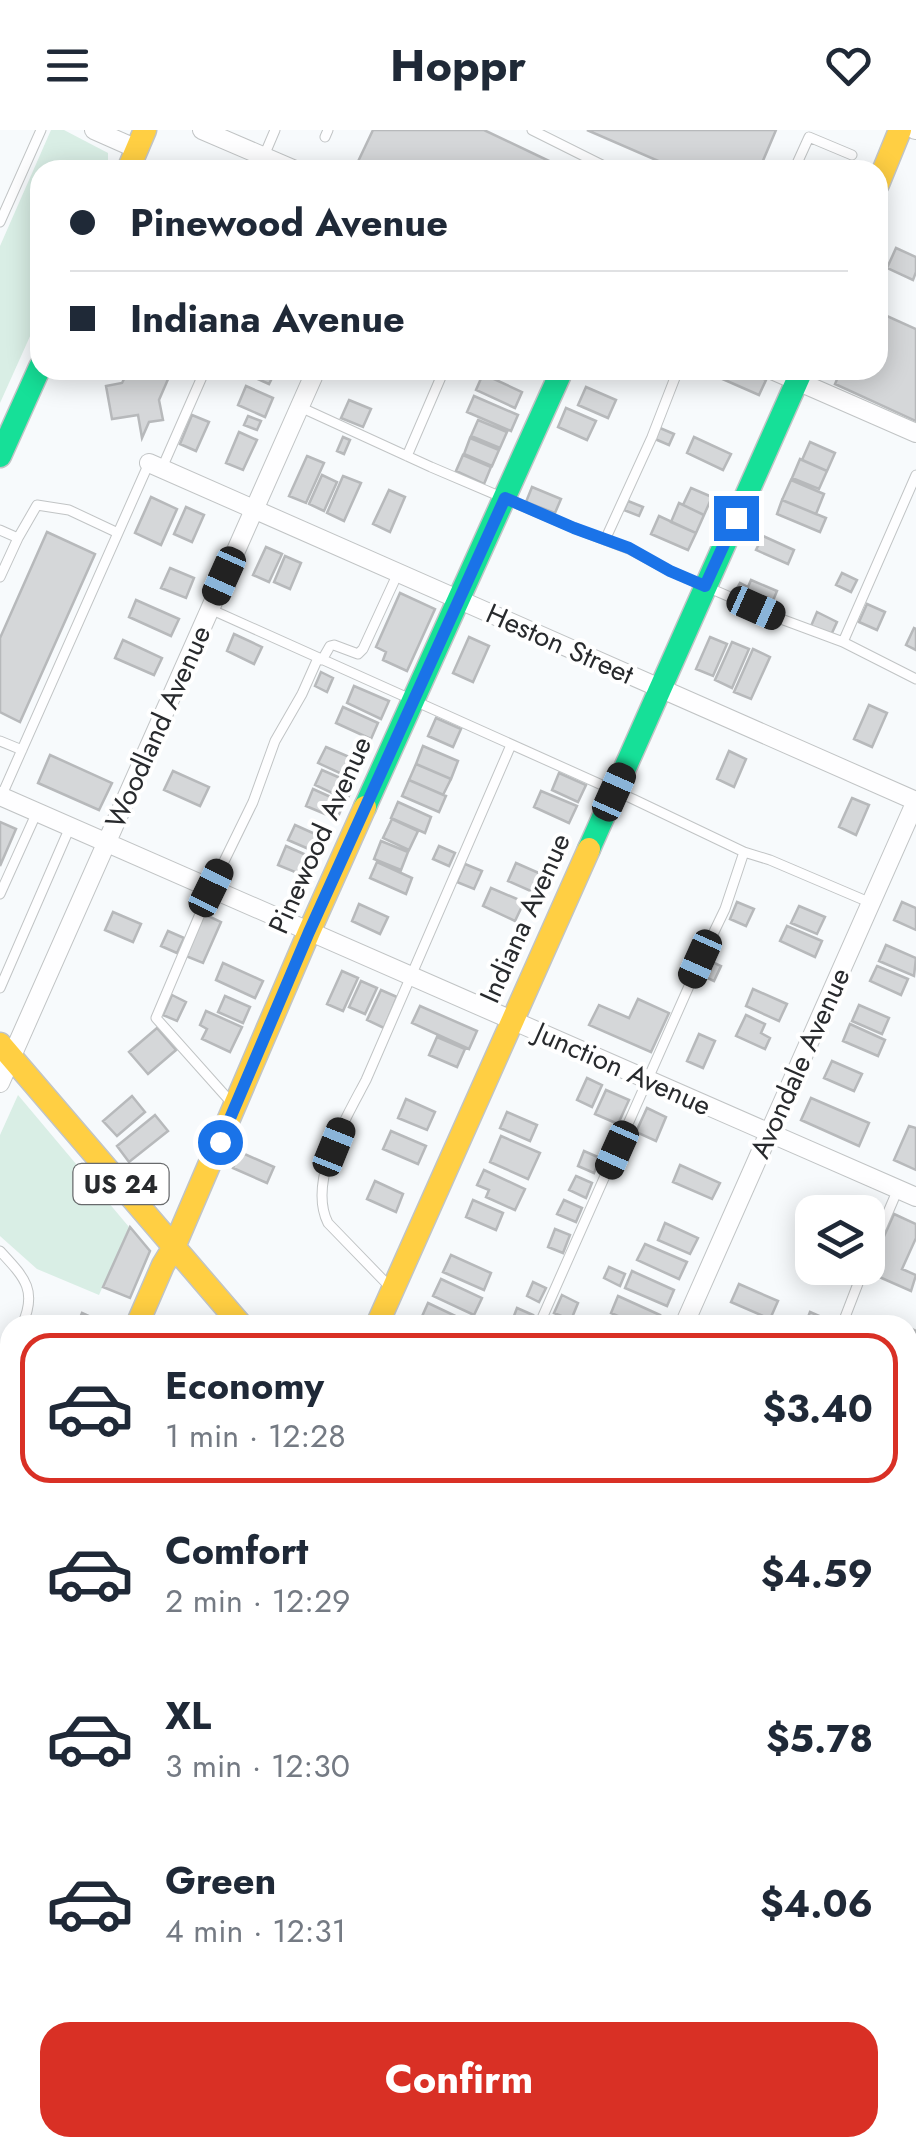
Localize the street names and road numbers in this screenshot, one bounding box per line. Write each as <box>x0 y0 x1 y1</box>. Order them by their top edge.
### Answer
street label: Heston Street <box>480 593 641 695</box>
street label: Woodland Avenue <box>95 619 221 835</box>
street label: Pinewood Avenue <box>258 730 382 940</box>
street label: Indiana Avenue <box>469 827 581 1009</box>
street label: Avondale Avenue <box>740 961 860 1165</box>
street label: Junction Avenue <box>525 1010 718 1126</box>
road number: US 24 <box>74 1164 168 1204</box>

